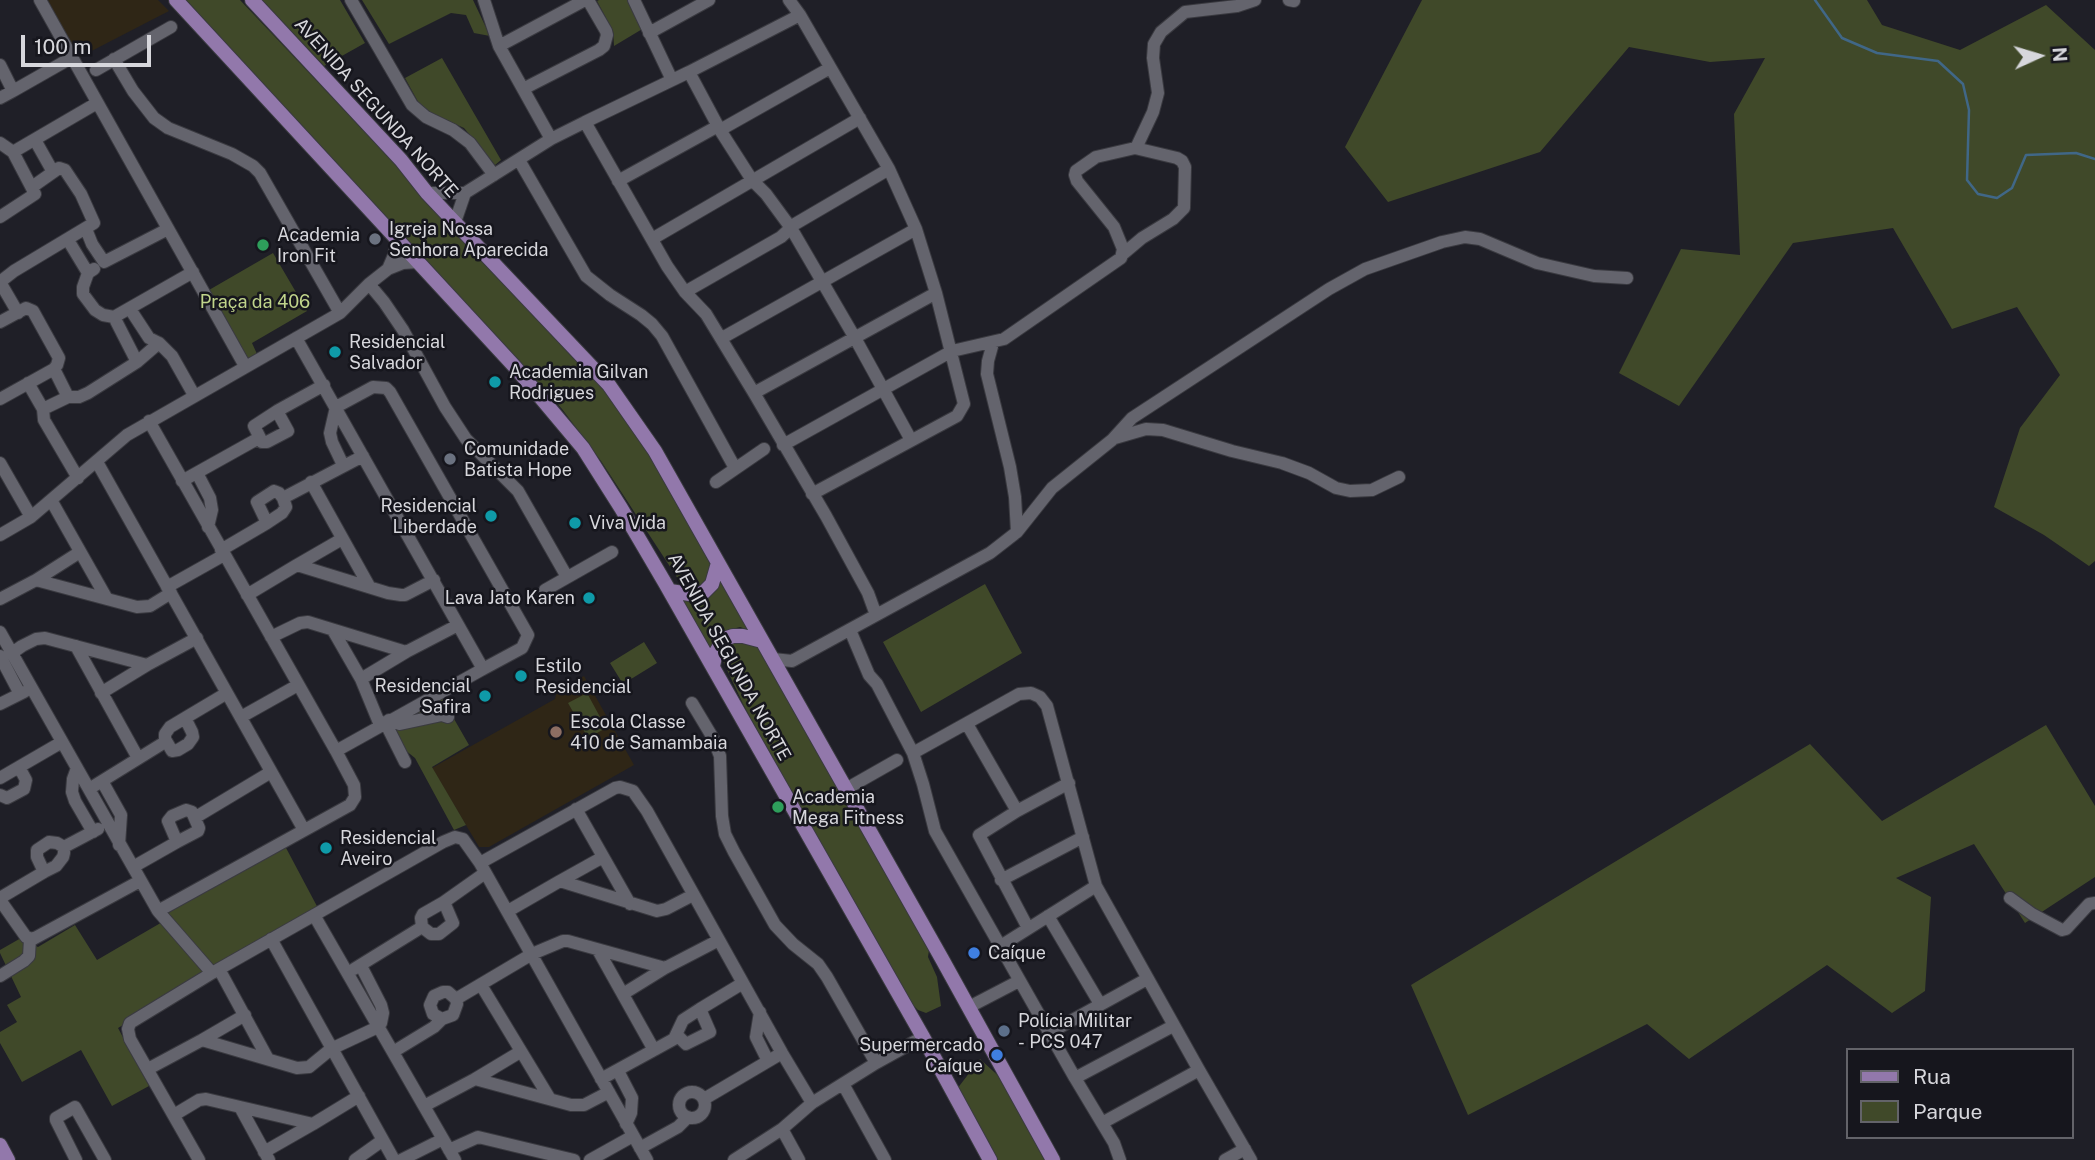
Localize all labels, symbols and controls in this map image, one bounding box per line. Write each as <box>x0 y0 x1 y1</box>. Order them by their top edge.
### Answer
street label: AVENIDA SEGUNDA NORTE <box>290 14 462 202</box>
scale bar <box>24 21 154 65</box>
north arrow <box>2004 21 2074 91</box>
text: 100 m <box>34 34 91 59</box>
text: N <box>2048 46 2071 63</box>
place label: Igreja Nossa Senhora Aparecida <box>389 218 548 260</box>
place label: Academia Iron Fit <box>277 224 360 266</box>
marker: Igreja Nossa Senhora Aparecida <box>367 231 383 247</box>
marker: Academia Iron Fit <box>255 237 271 253</box>
park label: Praça da 406 <box>200 291 310 313</box>
place label: Residencial Salvador <box>349 331 445 374</box>
marker: Residencial Salvador <box>327 344 343 360</box>
place label: Academia Gilvan Rodrigues <box>509 361 649 404</box>
marker: Academia Gilvan Rodrigues <box>487 374 503 390</box>
place label: Comunidade Batista Hope <box>464 438 572 480</box>
marker: Comunidade Batista Hope <box>442 451 458 467</box>
place label: Residencial Liberdade <box>381 495 477 538</box>
marker: Residencial Liberdade <box>483 508 499 524</box>
place label: Viva Vida <box>589 512 666 534</box>
marker: Viva Vida <box>567 515 583 531</box>
street label: AVENIDA SEGUNDA NORTE <box>663 549 795 765</box>
place label: Lava Jato Karen <box>445 587 575 609</box>
marker: Lava Jato Karen <box>581 590 597 606</box>
place label: Estilo Residencial <box>535 655 631 698</box>
marker: Estilo Residencial <box>513 668 529 684</box>
place label: Residencial Safira <box>375 675 471 718</box>
marker: Residencial Safira <box>477 688 493 704</box>
place label: Escola Classe 410 de Samambaia <box>570 711 727 754</box>
marker: Escola Classe 410 de Samambaia <box>548 724 564 740</box>
place label: Academia Mega Fitness <box>792 786 904 828</box>
marker: Academia Mega Fitness <box>770 799 786 815</box>
place label: Residencial Aveiro <box>340 827 436 870</box>
marker: Residencial Aveiro <box>318 840 334 856</box>
place label: Caíque <box>988 942 1046 964</box>
marker: Caíque <box>966 945 982 961</box>
place label: Polícia Militar - PCS 047 <box>1018 1010 1132 1052</box>
marker: Polícia Militar - PCS 047 <box>996 1023 1012 1039</box>
place label: Supermercado Caíque <box>859 1034 983 1076</box>
marker: Supermercado Caíque <box>989 1047 1005 1063</box>
legend <box>1846 1048 2074 1139</box>
text: Rua <box>1913 1064 1951 1089</box>
text: Parque <box>1913 1099 1982 1124</box>

